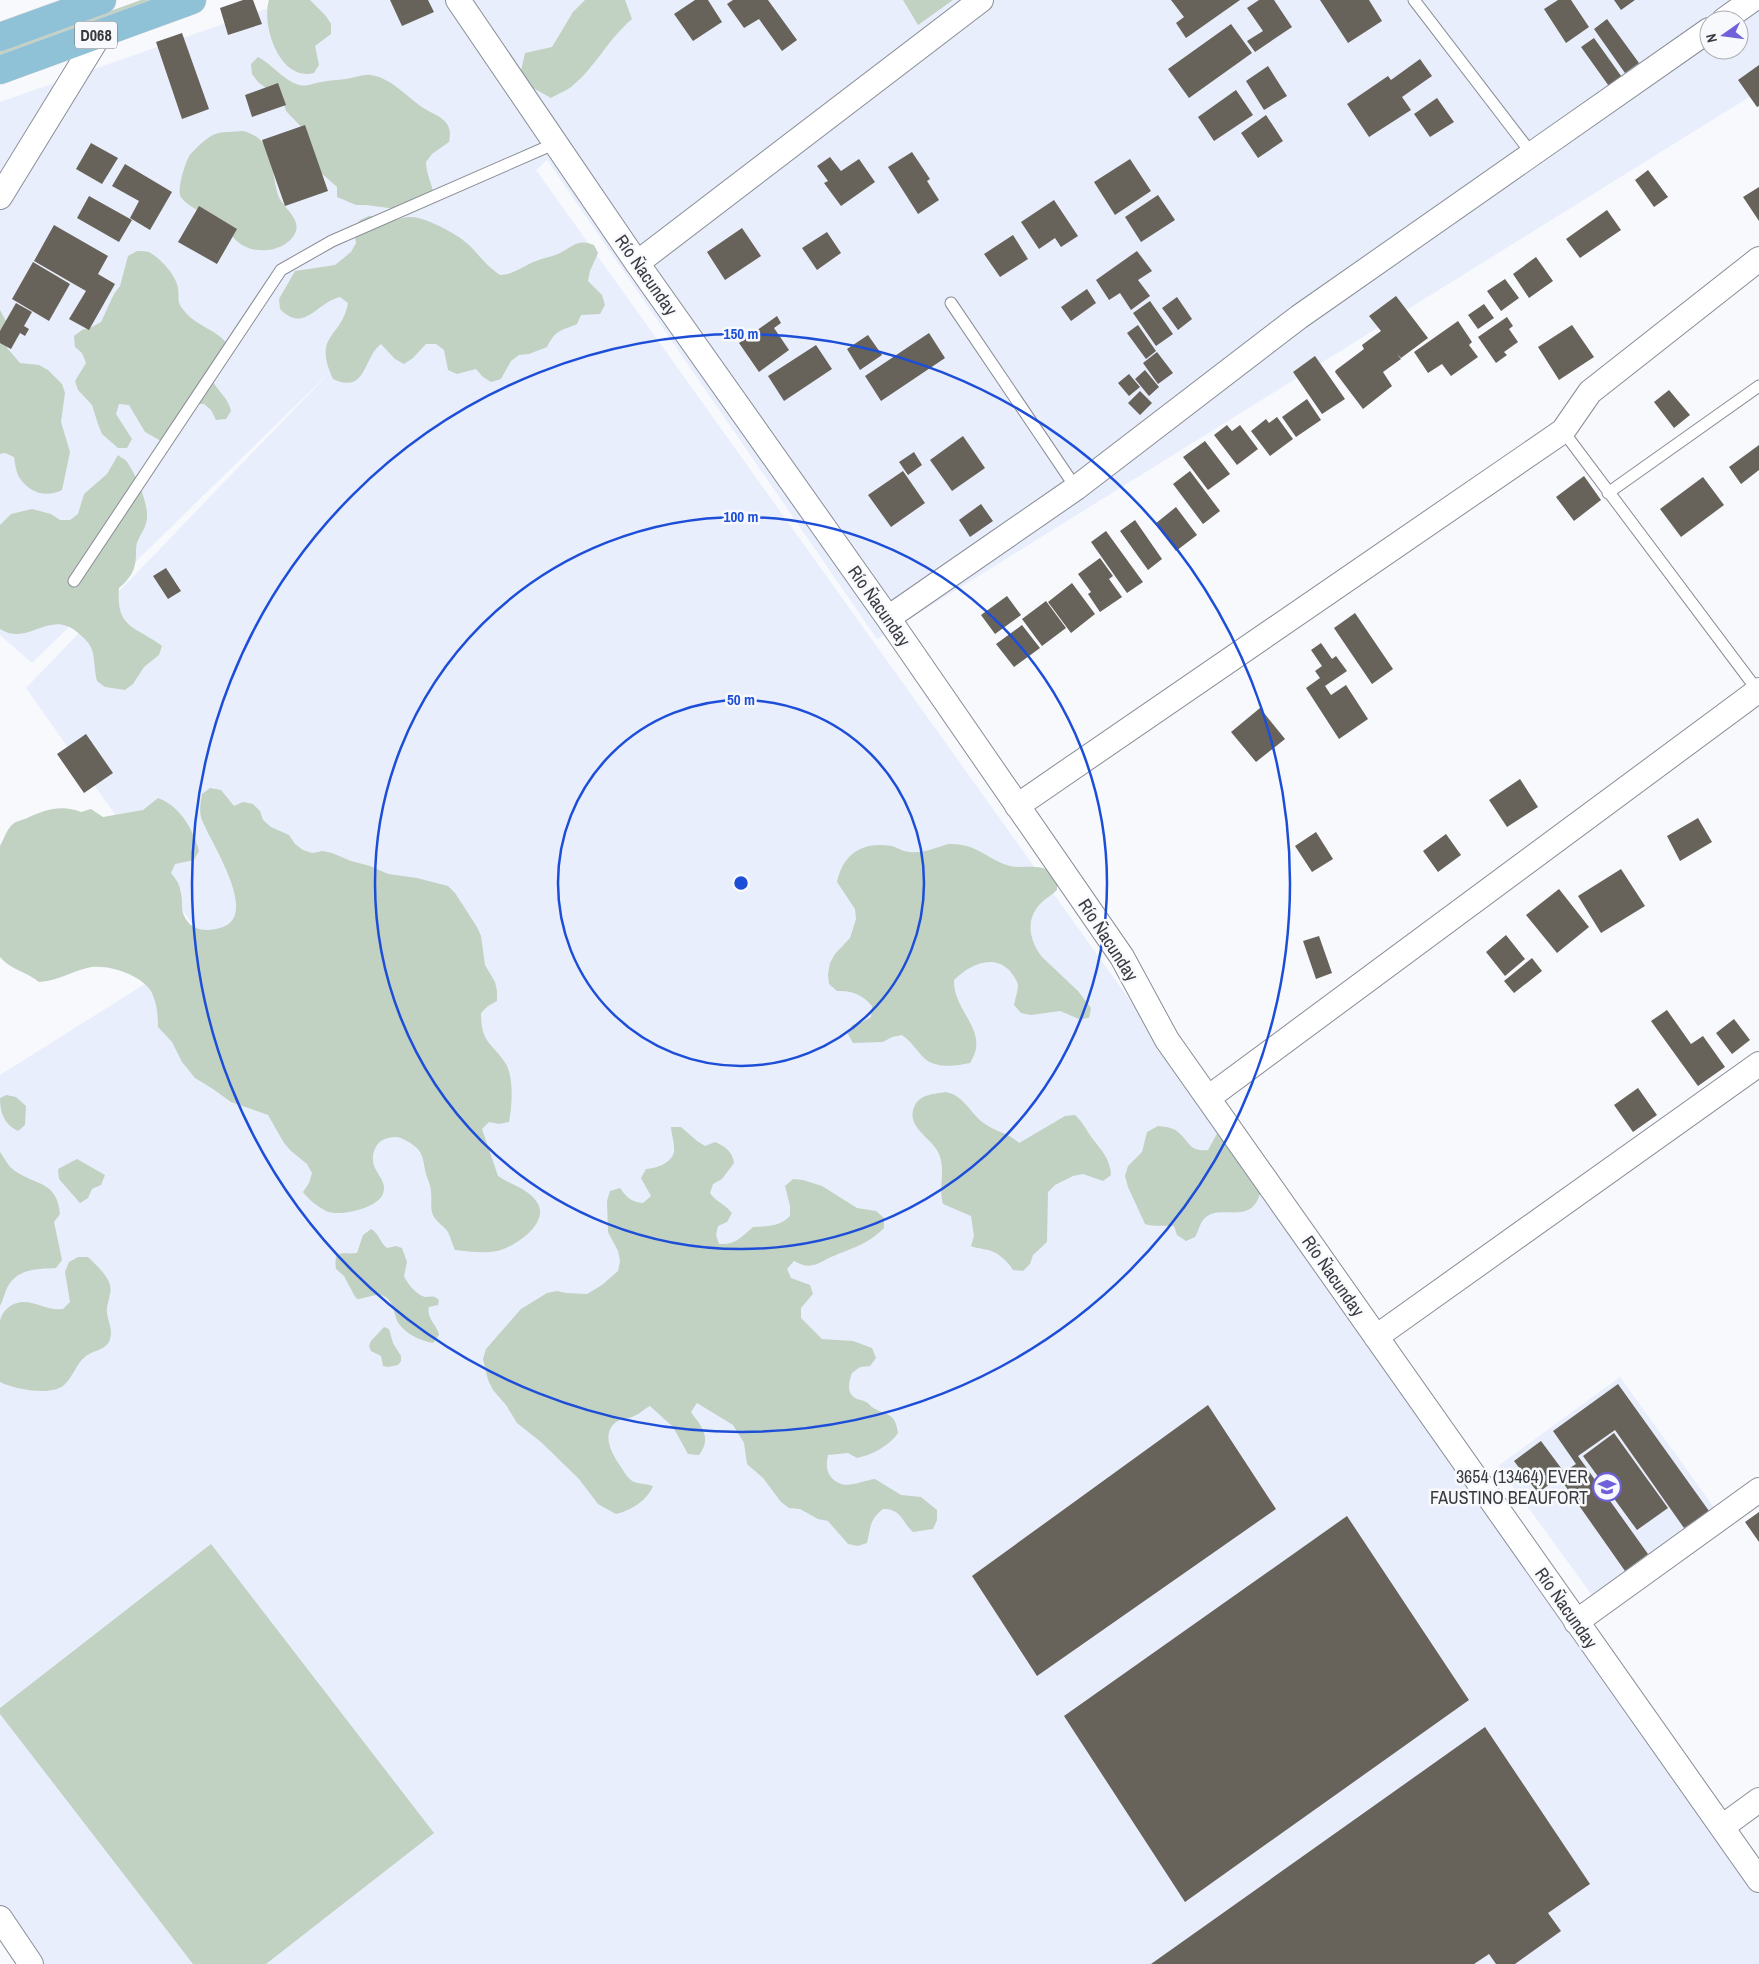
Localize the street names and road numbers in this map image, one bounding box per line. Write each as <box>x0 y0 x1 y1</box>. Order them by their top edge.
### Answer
road number: D068 <box>75 22 117 48</box>
street label: Río Ñacunday <box>609 229 684 321</box>
street label: Río Ñacunday <box>842 560 917 652</box>
street label: Río Ñacunday <box>1072 894 1145 986</box>
street label: Río Ñacunday <box>1296 1230 1371 1322</box>
street label: Río Ñacunday <box>1529 1562 1604 1654</box>

